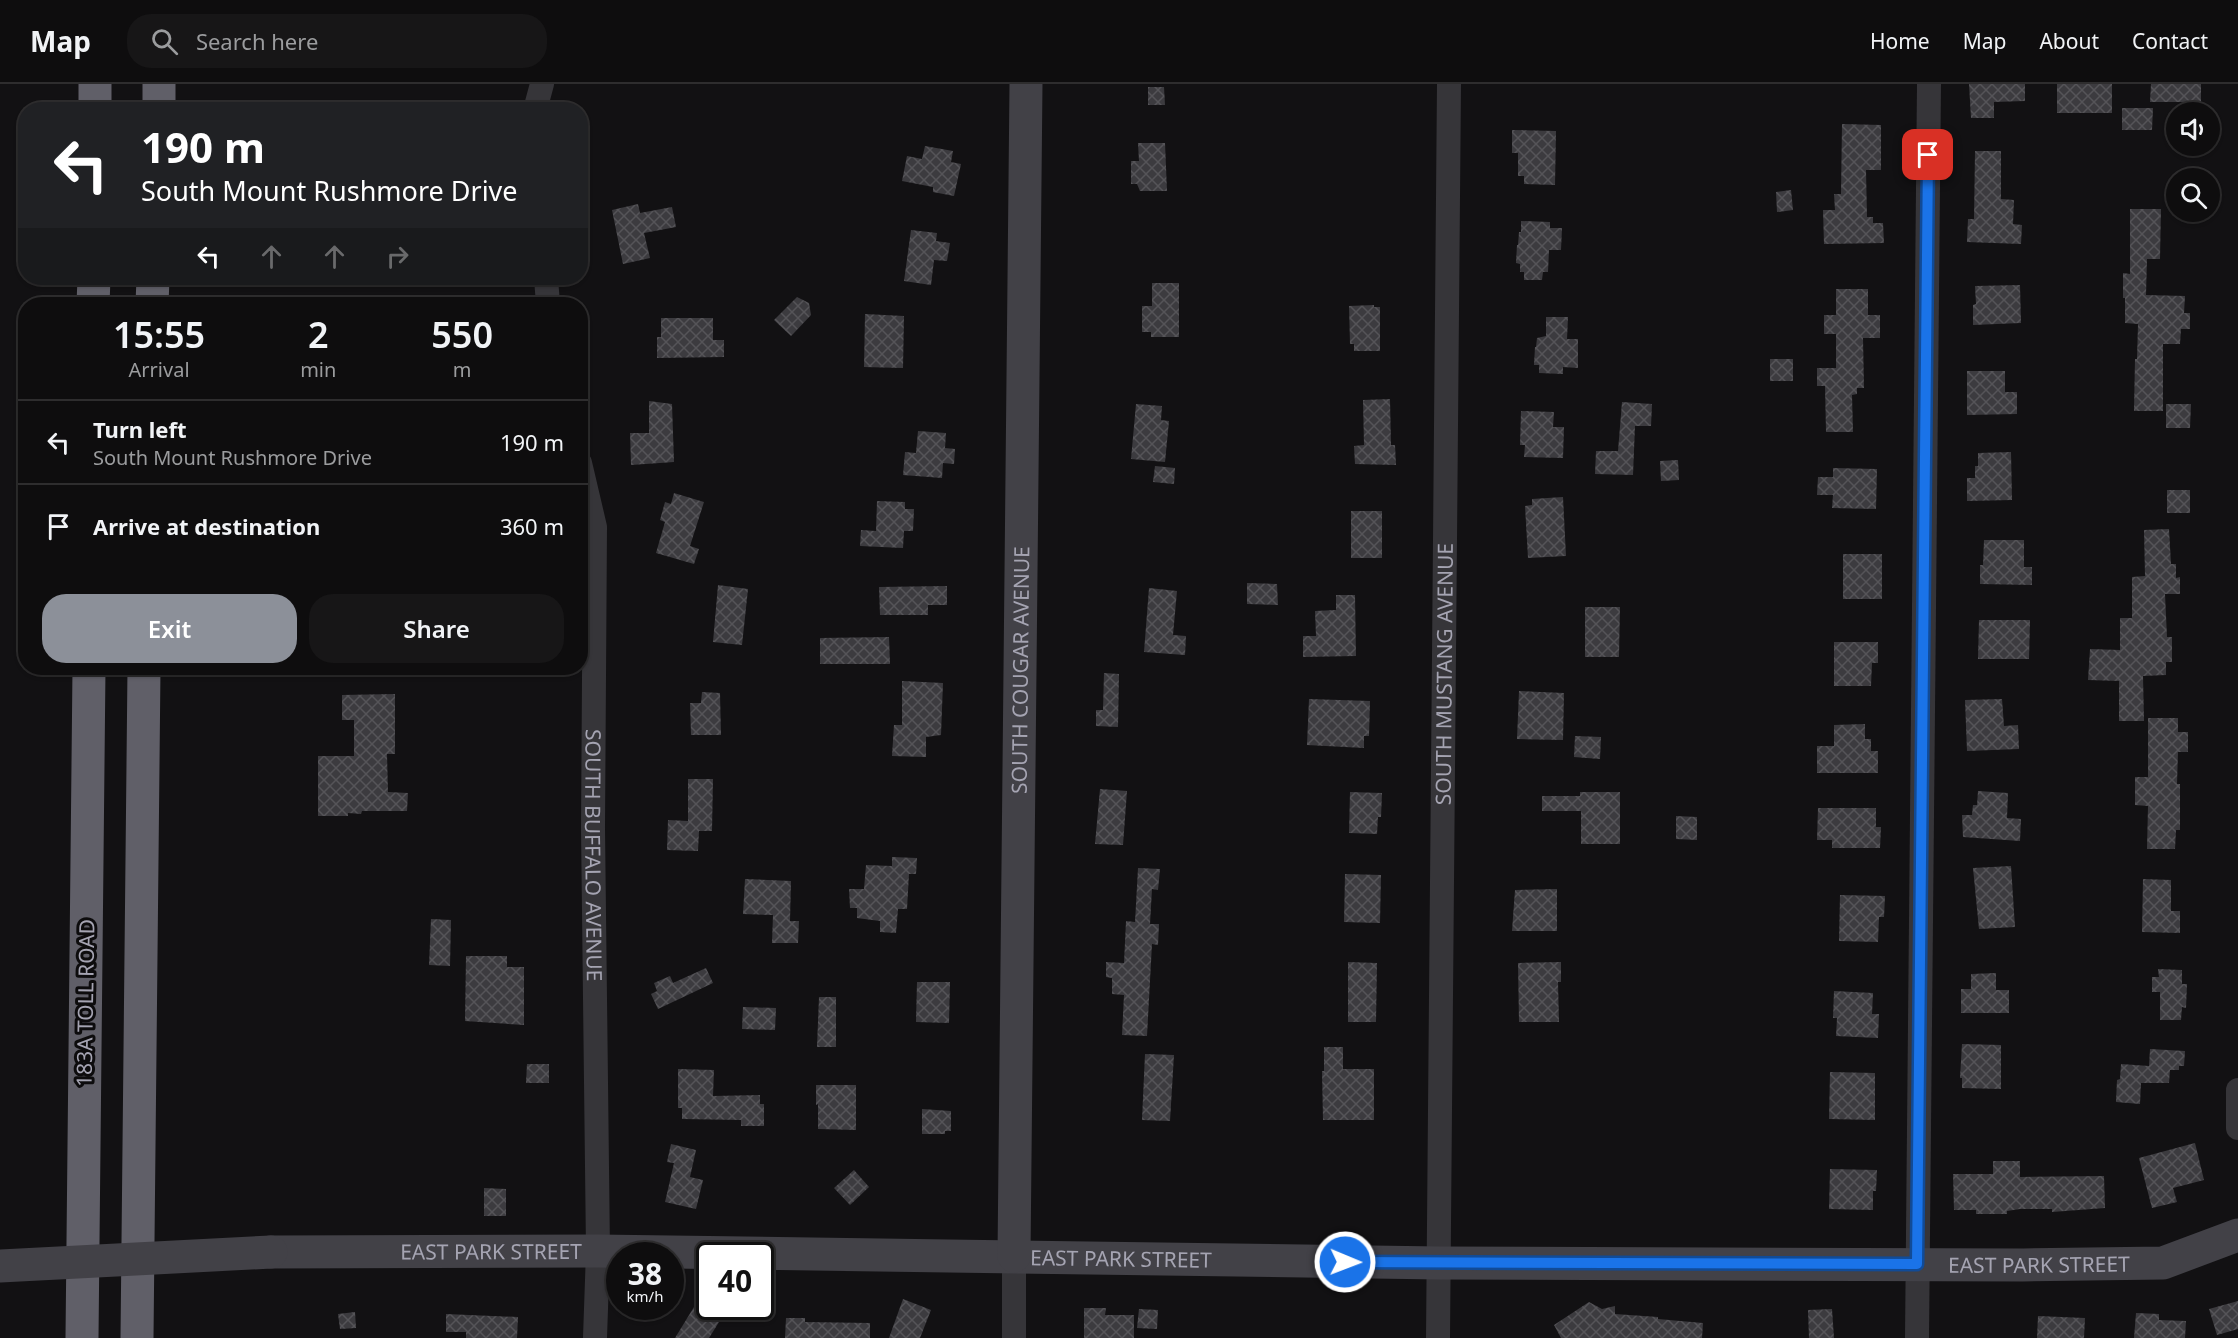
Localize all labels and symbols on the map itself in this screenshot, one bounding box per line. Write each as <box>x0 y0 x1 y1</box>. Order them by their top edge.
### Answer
pin <box>1902 129 1953 180</box>
street label: SOUTH MUSTANG AVENUE <box>1429 543 1459 805</box>
street label: SOUTH COUGAR AVENUE <box>1005 546 1035 794</box>
street label: SOUTH BUFFALO AVENUE <box>579 729 609 982</box>
street label: 183A TOLL ROAD <box>70 919 100 1087</box>
position arrow <box>1313 1230 1377 1294</box>
street label: EAST PARK STREET <box>400 1237 582 1266</box>
speed limit sign: 40 <box>696 1242 774 1320</box>
street label: EAST PARK STREET <box>1030 1243 1212 1274</box>
street label: EAST PARK STREET <box>1948 1249 2130 1279</box>

